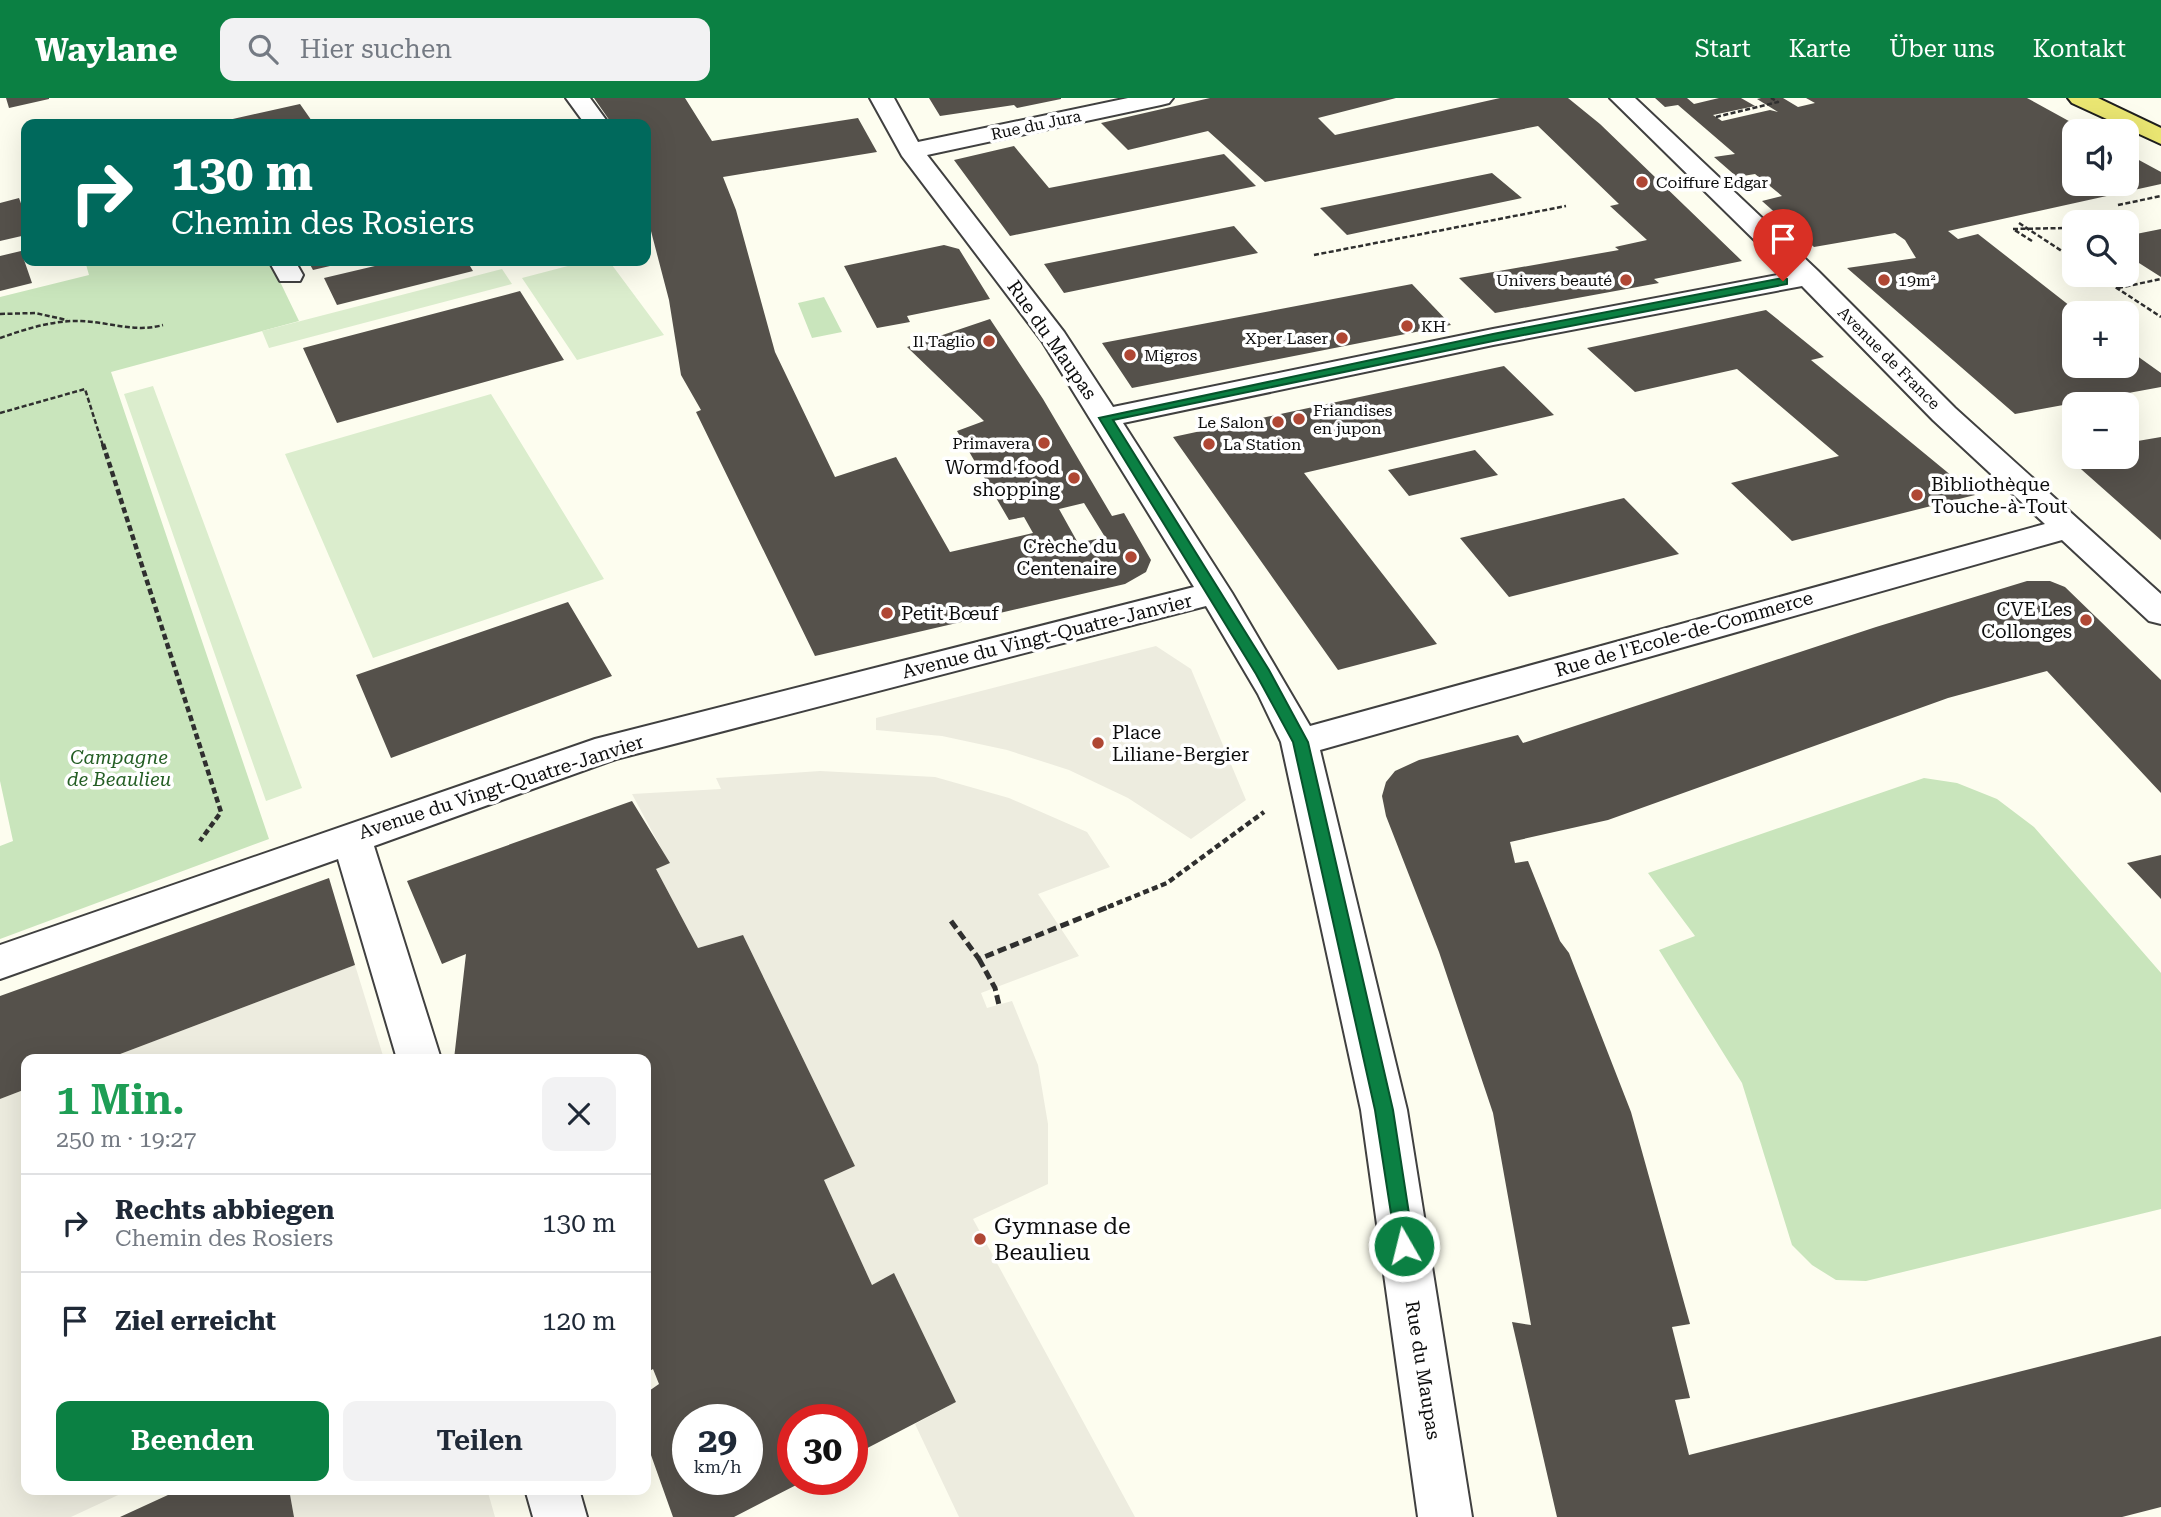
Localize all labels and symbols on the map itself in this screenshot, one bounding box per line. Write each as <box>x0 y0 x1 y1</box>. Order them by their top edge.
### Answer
street label: Rue du Jura <box>989 106 1083 144</box>
place label: Coiffure Edgar <box>1656 173 1768 192</box>
marker: Coiffure Edgar <box>1634 174 1650 190</box>
pin <box>1753 209 1813 281</box>
place label: Univers beauté <box>1496 271 1612 290</box>
place label: 19m² <box>1898 271 1936 290</box>
marker: Univers beauté <box>1618 272 1634 288</box>
marker: 19m² <box>1876 272 1892 288</box>
street label: Rue du Maupas <box>1002 276 1102 404</box>
street label: Avenue de France <box>1834 303 1944 413</box>
place label: KH <box>1421 317 1446 336</box>
marker: KH <box>1399 318 1415 334</box>
place label: Xper Laser <box>1245 329 1328 348</box>
marker: Xper Laser <box>1334 330 1350 346</box>
place label: Il Taglio <box>913 332 975 351</box>
marker: Il Taglio <box>981 333 997 349</box>
place label: Migros <box>1144 346 1198 365</box>
marker: Migros <box>1122 347 1138 363</box>
place label: Friandises en jupon <box>1313 401 1393 438</box>
marker: Friandises en jupon <box>1291 411 1307 427</box>
place label: Le Salon <box>1197 413 1264 432</box>
marker: Le Salon <box>1270 414 1286 430</box>
place label: Primavera <box>952 434 1030 453</box>
marker: Primavera <box>1036 435 1052 451</box>
place label: La Station <box>1223 435 1301 454</box>
marker: La Station <box>1201 436 1217 452</box>
place label: Wormd food shopping <box>945 456 1060 501</box>
marker: Wormd food shopping <box>1066 470 1082 486</box>
place label: Bibliothèque Touche-à-Tout <box>1931 473 2068 518</box>
marker: Bibliothèque Touche-à-Tout <box>1909 487 1925 503</box>
place label: Crèche du Centenaire <box>1017 535 1117 580</box>
marker: Crèche du Centenaire <box>1123 549 1139 565</box>
street label: Rue de l'Ecole-de-Commerce <box>1552 586 1816 682</box>
street label: Avenue du Vingt-Quatre-Janvier <box>900 589 1195 683</box>
place label: CVE Les Collonges <box>1981 598 2072 643</box>
place label: Petit Bœuf <box>901 602 999 625</box>
marker: Petit Bœuf <box>879 605 895 621</box>
marker: CVE Les Collonges <box>2078 612 2094 628</box>
place label: Place Liliane-Bergier <box>1112 721 1249 766</box>
street label: Avenue du Vingt-Quatre-Janvier <box>356 730 647 844</box>
marker: Place Liliane-Bergier <box>1090 735 1106 751</box>
park label: Campagne de Beaulieu <box>67 746 172 791</box>
position arrow <box>1367 1209 1441 1283</box>
place label: Gymnase de Beaulieu <box>994 1213 1131 1266</box>
marker: Gymnase de Beaulieu <box>972 1231 988 1247</box>
street label: Rue du Maupas <box>1401 1299 1445 1441</box>
speed limit sign: 30 <box>777 1404 868 1495</box>

